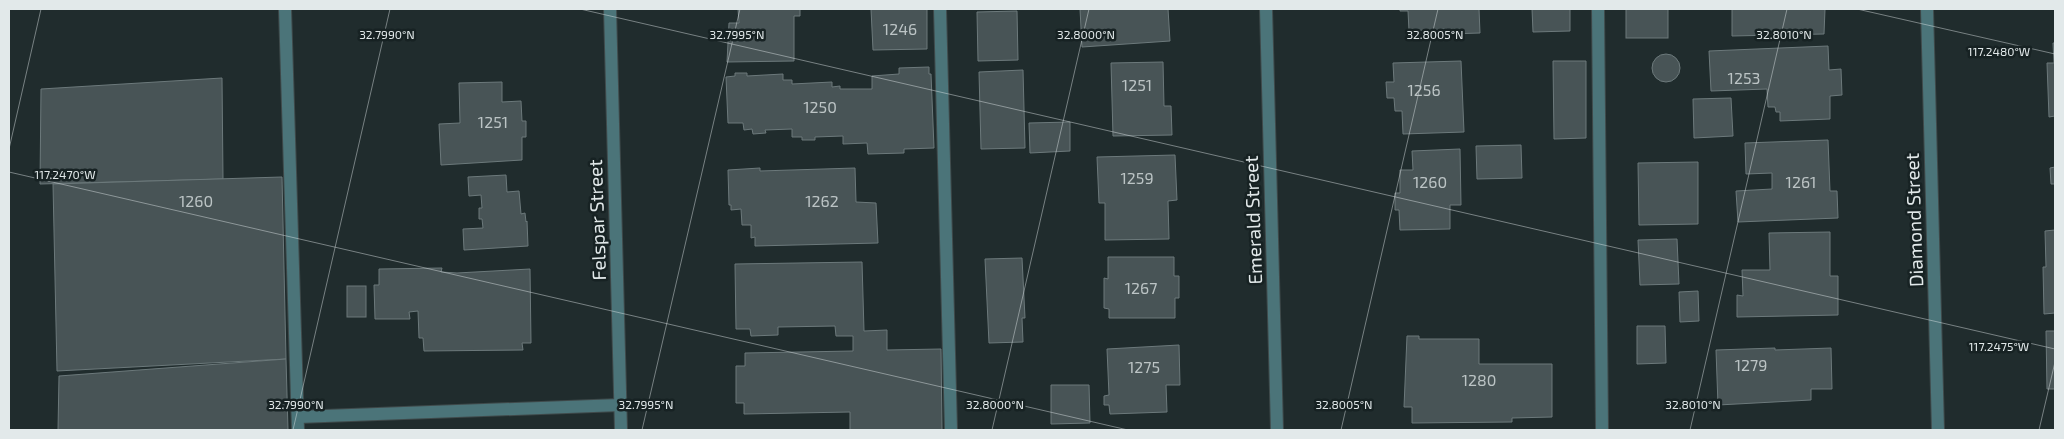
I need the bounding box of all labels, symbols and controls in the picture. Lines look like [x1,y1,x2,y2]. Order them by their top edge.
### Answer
house number: 1246 [883,19,917,38]
text: 32.7990°N [359,27,415,41]
text: 32.7995°N [710,27,764,41]
text: 32.8000°N [1057,27,1115,41]
text: 32.8005°N [1406,27,1464,41]
text: 32.8010°N [1756,27,1812,41]
text: 117.2480°W [1968,44,2030,58]
house number: 1253 [1728,68,1760,87]
house number: 1251 [1122,75,1152,94]
house number: 1256 [1407,80,1441,99]
house number: 1250 [803,97,837,116]
house number: 1251 [478,112,508,131]
street label: Diamond Street [1900,153,1927,287]
street label: Emerald Street [1239,155,1266,285]
street label: Felspar Street [583,159,610,281]
text: 117.2470°W [34,167,96,181]
house number: 1259 [1120,168,1154,187]
house number: 1260 [1413,172,1447,191]
house number: 1261 [1786,172,1816,191]
house number: 1260 [179,191,213,210]
house number: 1262 [805,191,839,210]
house number: 1267 [1125,278,1157,297]
text: 117.2475°W [1969,339,2029,353]
house number: 1279 [1735,355,1767,374]
house number: 1275 [1128,357,1160,376]
house number: 1280 [1462,370,1496,389]
text: 32.7990°N [268,397,324,411]
text: 32.7995°N [619,397,673,411]
text: 32.8000°N [966,397,1024,411]
text: 32.8005°N [1315,397,1373,411]
text: 32.8010°N [1665,397,1721,411]

